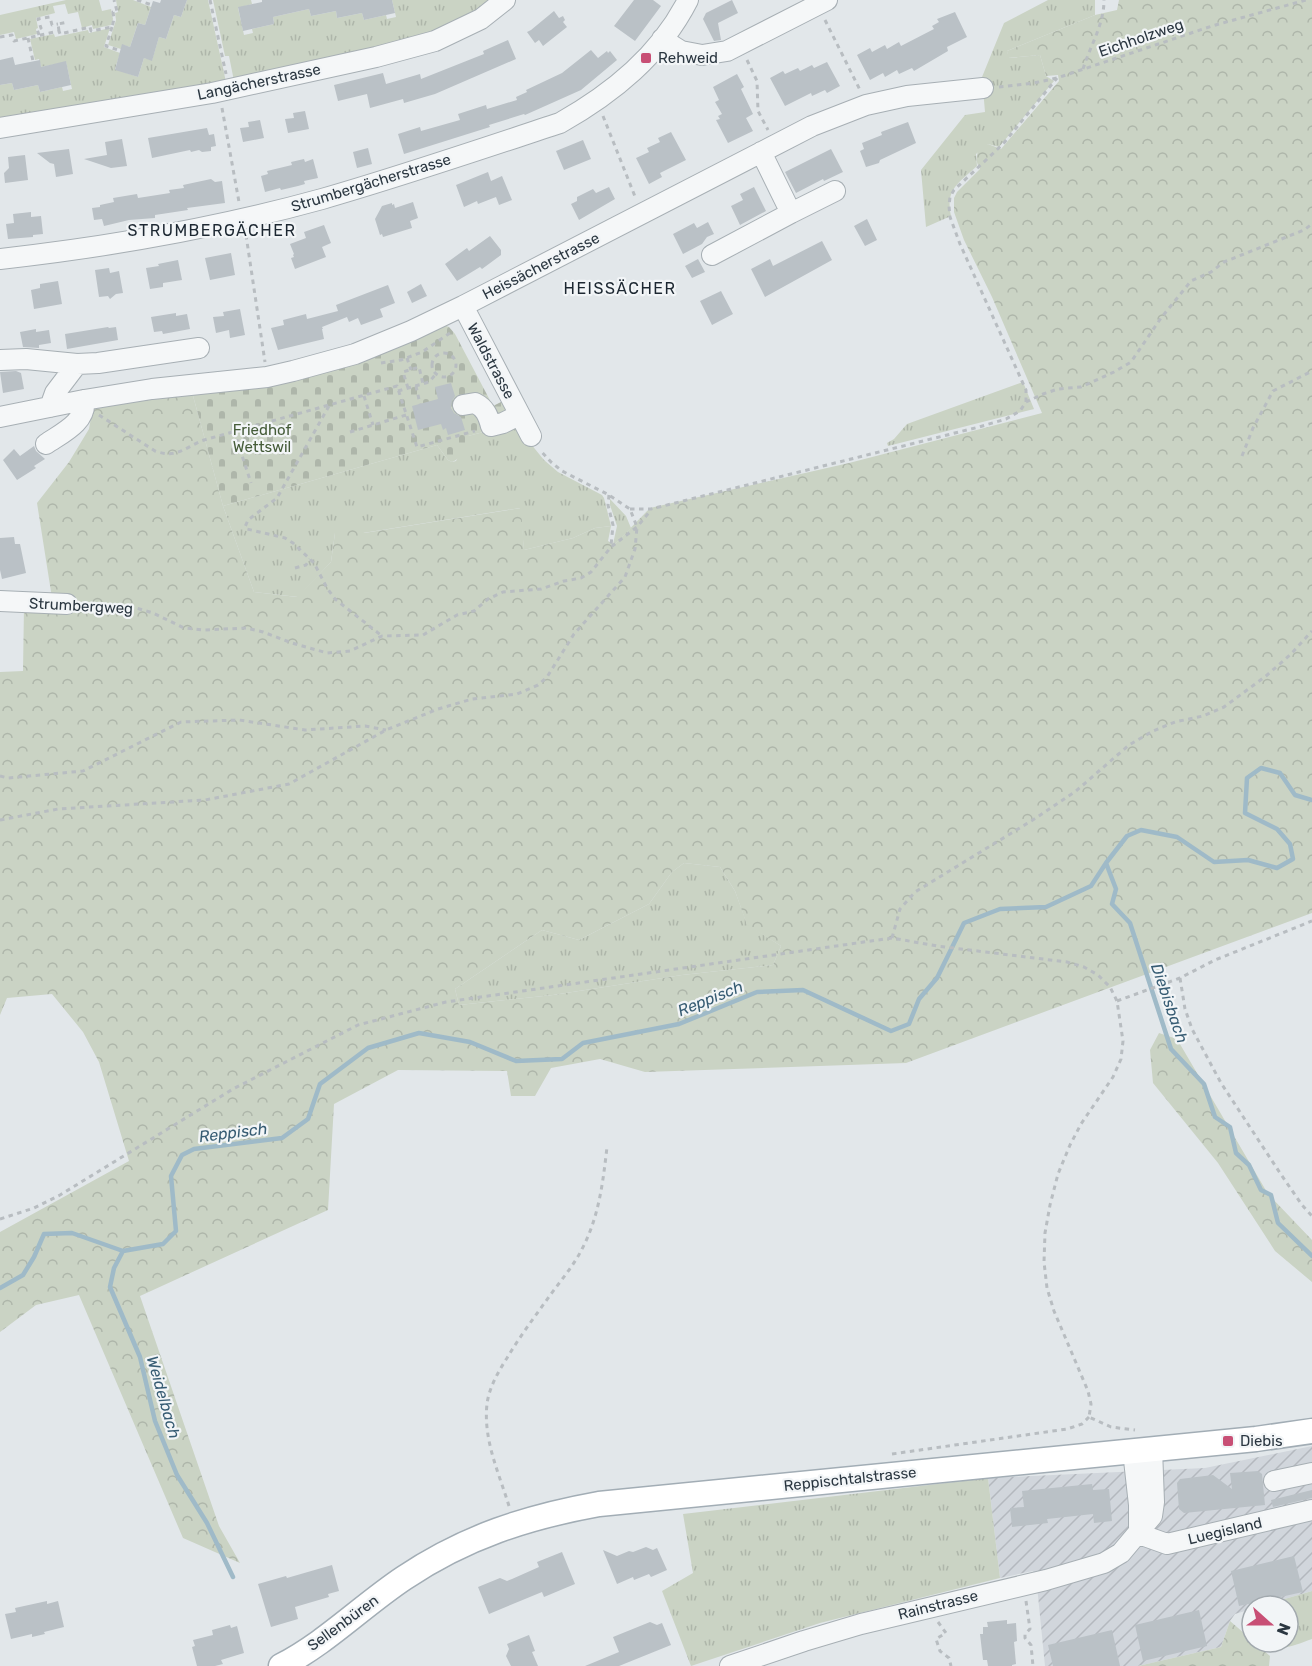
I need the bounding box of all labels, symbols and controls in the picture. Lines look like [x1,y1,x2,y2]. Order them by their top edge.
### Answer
street label: Eichholzweg [1096,15,1186,61]
place label: Rehweid [658,49,718,67]
marker: Rehweid [639,51,653,65]
street label: Langächerstrasse [196,60,322,104]
street label: Strumbergächerstrasse [289,150,453,216]
district label: STRUMBERGÄCHER [128,221,296,240]
street label: Heissächerstrasse [479,229,603,303]
district label: HEISSÄCHER [564,279,677,298]
street label: Waldstrasse [463,320,519,402]
park label: Friedhof Wettswil [233,421,292,456]
street label: Strumbergweg [28,594,134,618]
water label: Diebisbach [1147,961,1192,1045]
water label: Reppisch [675,977,746,1020]
water label: Reppisch [198,1119,268,1146]
water label: Weidelbach [143,1354,184,1441]
place label: Diebis [1240,1432,1283,1450]
marker: Diebis [1221,1434,1235,1448]
street label: Reppischtalstrasse [783,1463,917,1495]
street label: Luegisland [1186,1514,1264,1548]
street label: Rainstrasse [896,1586,980,1624]
street label: Sellenbüren [304,1591,382,1655]
north arrow [1240,1594,1300,1654]
text: N [1273,1620,1294,1638]

